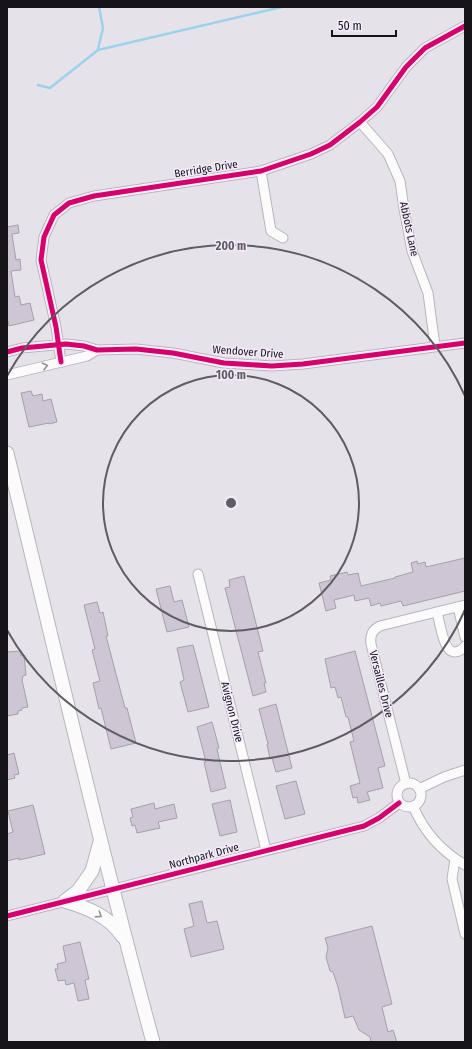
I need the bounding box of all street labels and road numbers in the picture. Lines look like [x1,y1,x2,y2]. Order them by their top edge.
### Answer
street label: Berridge Drive [173,158,239,180]
street label: Abbots Lane [397,200,421,258]
street label: Wendover Drive [212,343,284,361]
street label: Versailles Drive [366,649,396,719]
street label: Avignon Drive [218,680,246,744]
street label: Northpark Drive [168,840,240,872]

